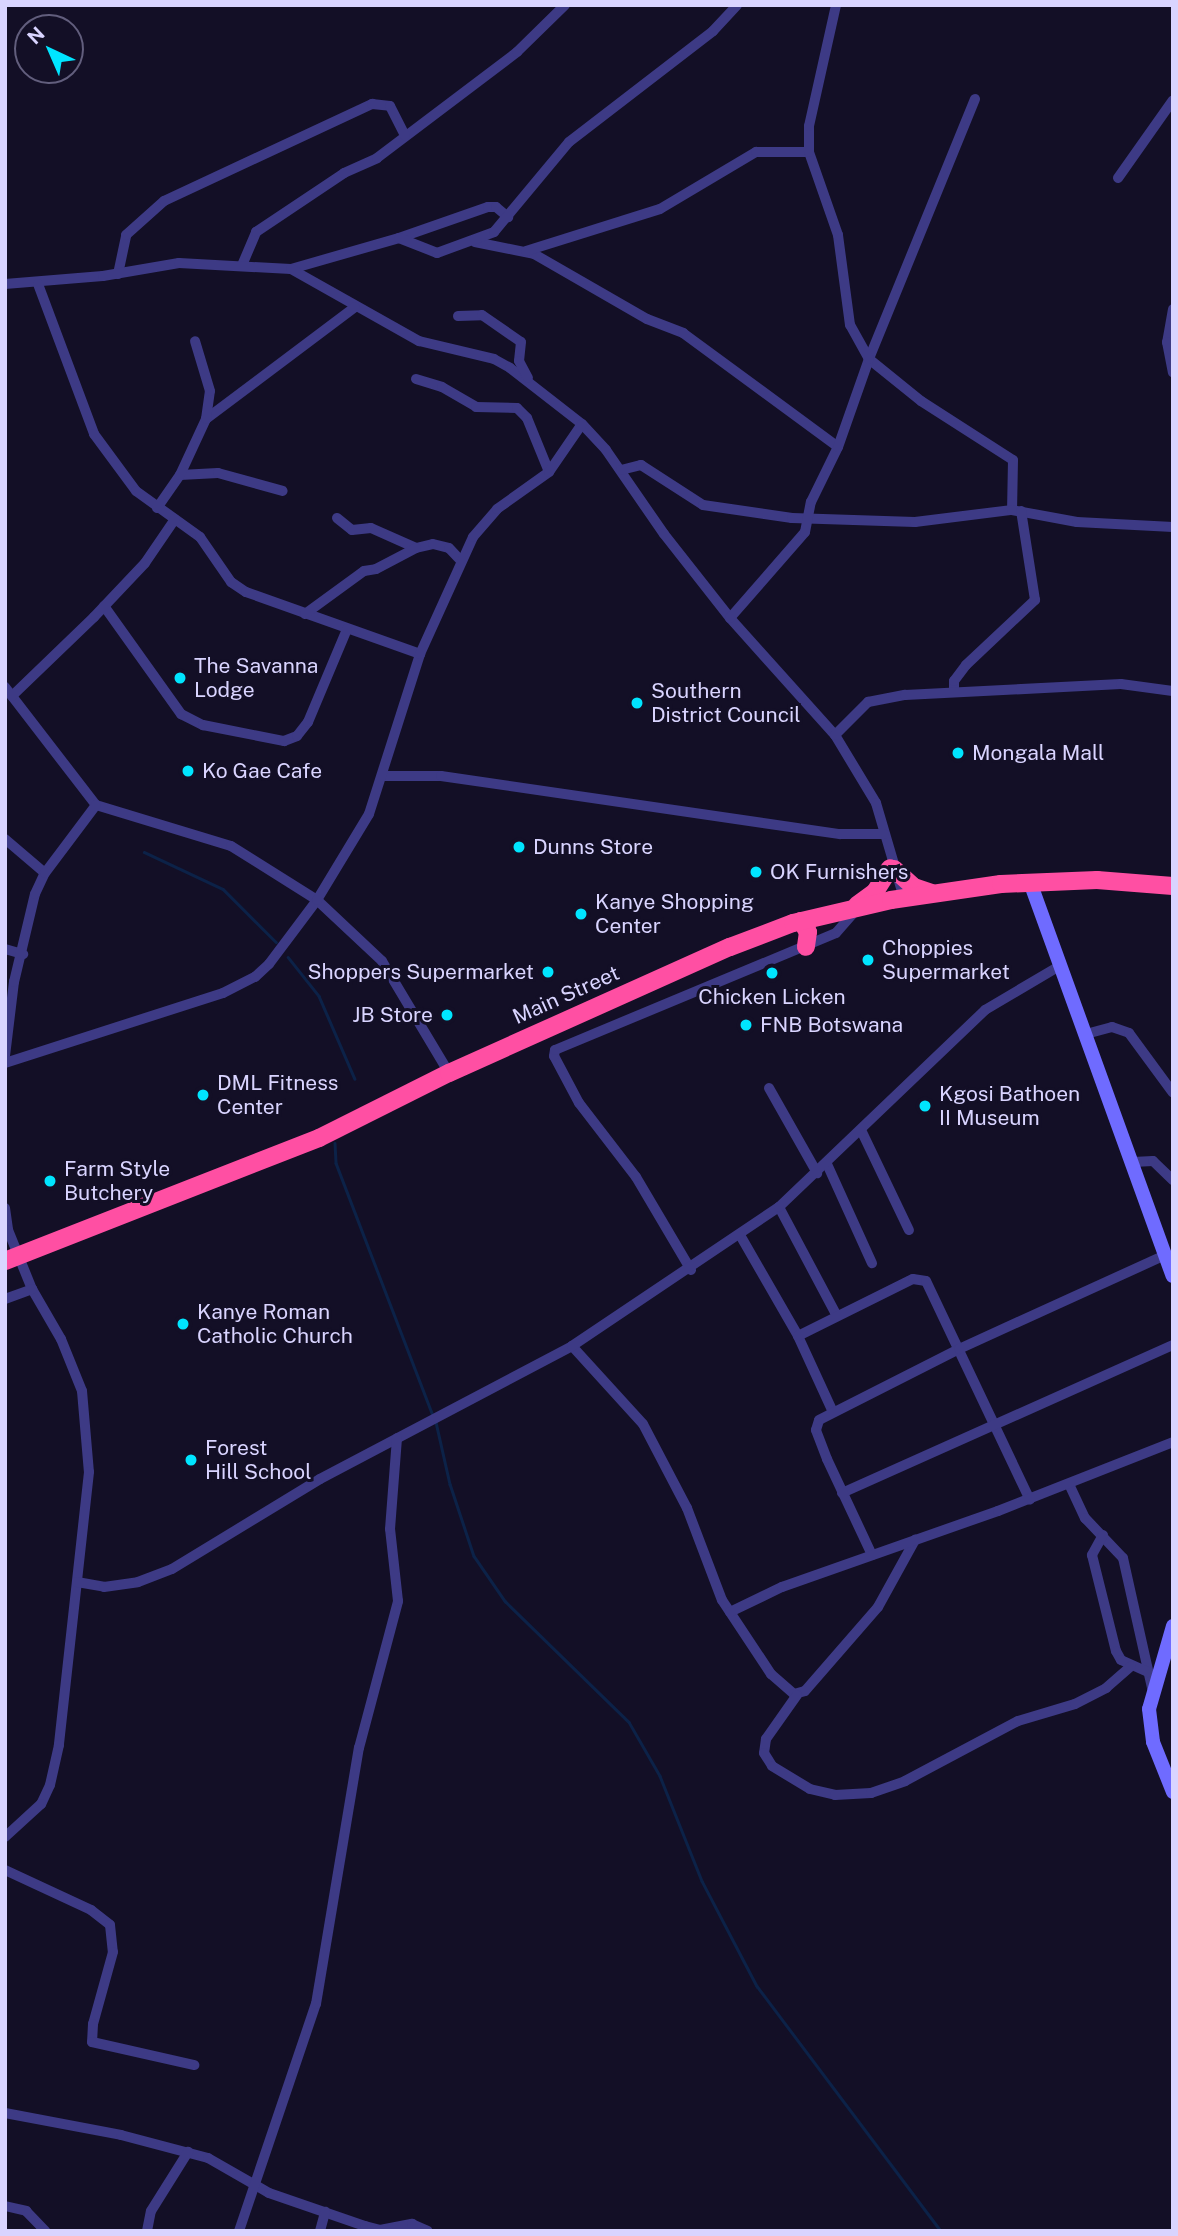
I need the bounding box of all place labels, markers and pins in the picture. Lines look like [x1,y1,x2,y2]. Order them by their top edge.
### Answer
place label: The Savanna Lodge [194,653,319,703]
marker: The Savanna Lodge [172,670,188,686]
place label: Southern District Council [651,678,801,728]
marker: Southern District Council [629,695,645,711]
place label: Mongala Mall [972,740,1104,766]
marker: Mongala Mall [950,745,966,761]
place label: Ko Gae Cafe [202,758,322,784]
marker: Ko Gae Cafe [180,763,196,779]
place label: Dunns Store [533,834,653,860]
marker: Dunns Store [511,839,527,855]
place label: OK Furnishers [770,859,908,885]
marker: OK Furnishers [748,864,764,880]
place label: Kanye Shopping Center [595,889,754,939]
marker: Kanye Shopping Center [573,906,589,922]
place label: Choppies Supermarket [882,935,1010,985]
marker: Choppies Supermarket [860,952,876,968]
place label: Shoppers Supermarket [307,959,534,985]
marker: Shoppers Supermarket [540,964,556,980]
marker: Chicken Licken [764,965,780,981]
place label: Chicken Licken [698,984,846,1010]
place label: JB Store [352,1002,433,1028]
marker: JB Store [439,1007,455,1023]
place label: FNB Botswana [760,1012,903,1038]
marker: FNB Botswana [738,1017,754,1033]
place label: DML Fitness Center [217,1070,338,1120]
place label: Kgosi Bathoen II Museum [939,1081,1080,1131]
marker: DML Fitness Center [195,1087,211,1103]
marker: Kgosi Bathoen II Museum [917,1098,933,1114]
place label: Farm Style Butchery [64,1156,170,1206]
marker: Farm Style Butchery [42,1173,58,1189]
place label: Kanye Roman Catholic Church [197,1299,353,1349]
marker: Kanye Roman Catholic Church [175,1316,191,1332]
place label: Forest Hill School [205,1435,311,1485]
marker: Forest Hill School [183,1452,199,1468]

